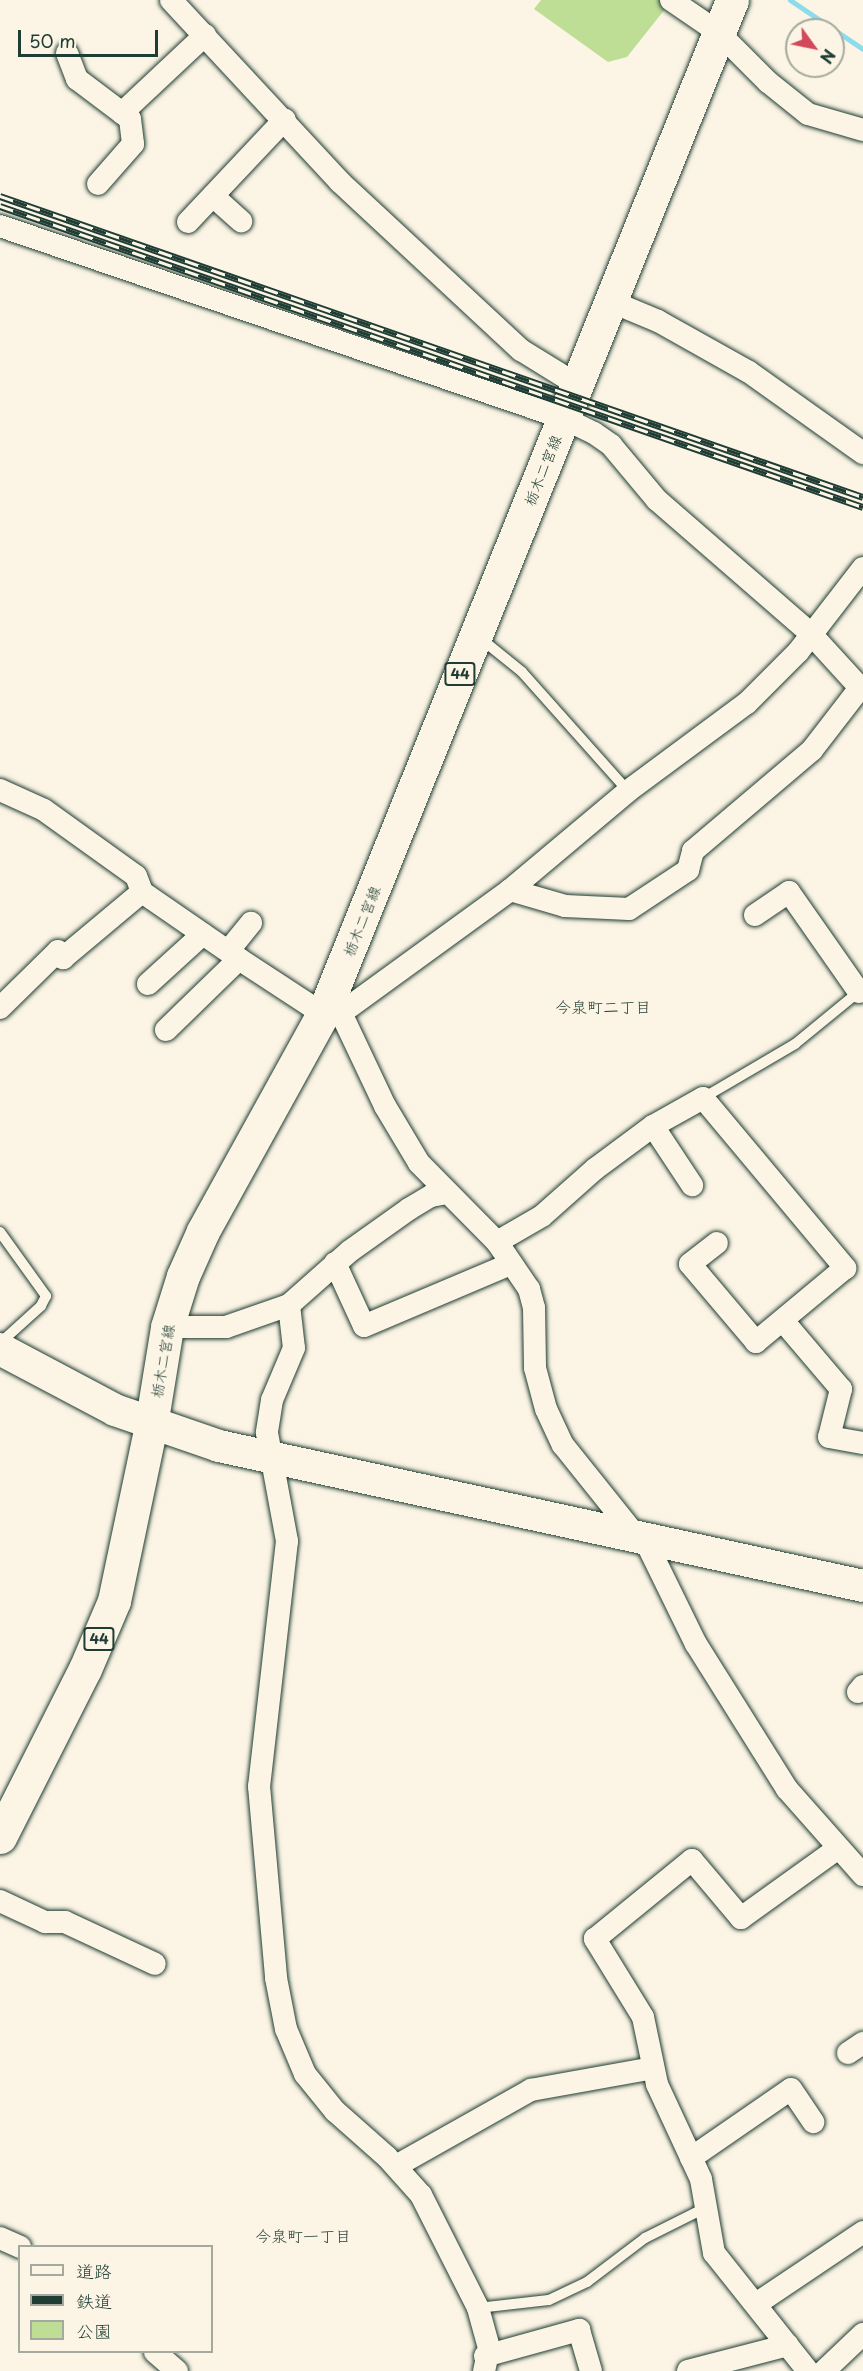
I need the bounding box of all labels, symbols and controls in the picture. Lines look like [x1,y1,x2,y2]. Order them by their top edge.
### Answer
scale bar [21,18,160,56]
north arrow [785,18,845,78]
text: 50 m [29,27,76,54]
text: N [815,45,842,69]
street label: 栃木二宮線 [520,432,564,508]
road number: 44 [444,663,476,685]
street label: 栃木二宮線 [339,883,383,959]
district label: 今泉町二丁目 [555,996,651,1016]
street label: 栃木二宮線 [147,1323,177,1399]
road number: 44 [82,1628,116,1650]
district label: 今泉町一丁目 [255,2225,351,2245]
legend [18,2245,213,2353]
text: 道路 [76,2257,112,2284]
text: 鉄道 [76,2287,112,2314]
text: 公園 [76,2317,112,2344]

